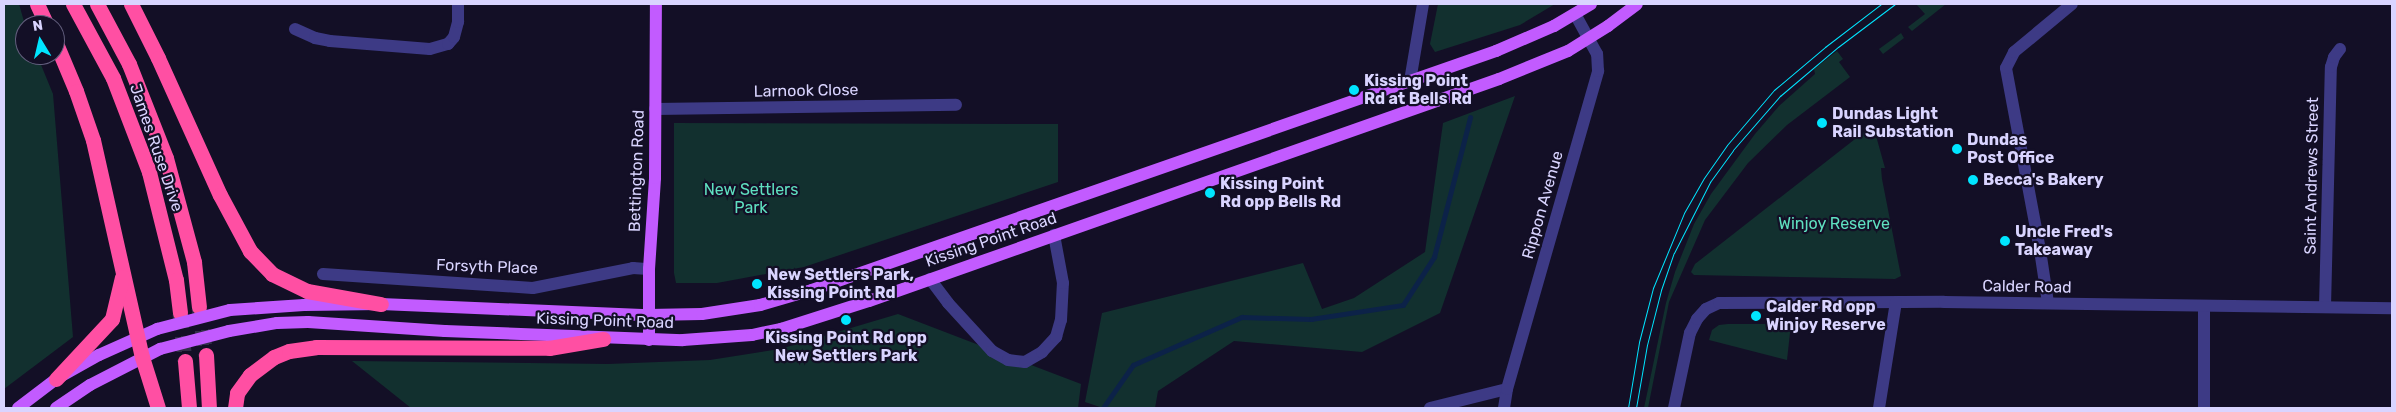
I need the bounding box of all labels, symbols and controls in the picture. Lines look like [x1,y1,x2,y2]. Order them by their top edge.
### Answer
north arrow [15,15,65,65]
text: N [31,16,44,35]
place label: Kissing Point Rd at Bells Rd [1364,71,1472,109]
street label: Larnook Close [753,80,859,102]
street label: James Ruse Drive [125,82,187,214]
marker: Kissing Point Rd at Bells Rd [1348,84,1360,96]
street label: Saint Andrews Street [2301,97,2323,255]
place label: Dundas Light Rail Substation [1832,104,1954,142]
street label: Bettington Road [625,110,649,232]
marker: Dundas Light Rail Substation [1816,117,1828,129]
place label: Dundas Post Office [1967,130,2054,168]
marker: Dundas Post Office [1951,143,1963,155]
street label: Rippon Avenue [1518,148,1568,262]
place label: Becca's Bakery [1983,170,2104,190]
place label: Kissing Point Rd opp Bells Rd [1220,174,1341,212]
marker: Becca's Bakery [1967,174,1979,186]
park label: New Settlers Park [703,180,799,218]
marker: Kissing Point Rd opp Bells Rd [1204,187,1216,199]
street label: Kissing Point Road [923,209,1059,271]
park label: Winjoy Reserve [1778,214,1890,234]
place label: Uncle Fred's Takeaway [2015,222,2113,260]
marker: Uncle Fred's Takeaway [1999,235,2011,247]
street label: Forsyth Place [436,256,538,278]
place label: New Settlers Park, Kissing Point Rd [767,265,914,303]
street label: Calder Road [1982,277,2072,297]
marker: New Settlers Park, Kissing Point Rd [751,278,763,290]
place label: Calder Rd opp Winjoy Reserve [1766,297,1886,335]
street label: Kissing Point Road [536,309,674,333]
marker: Calder Rd opp Winjoy Reserve [1750,310,1762,322]
marker: Kissing Point Rd opp New Settlers Park [840,314,852,326]
place label: Kissing Point Rd opp New Settlers Park [765,328,927,366]

